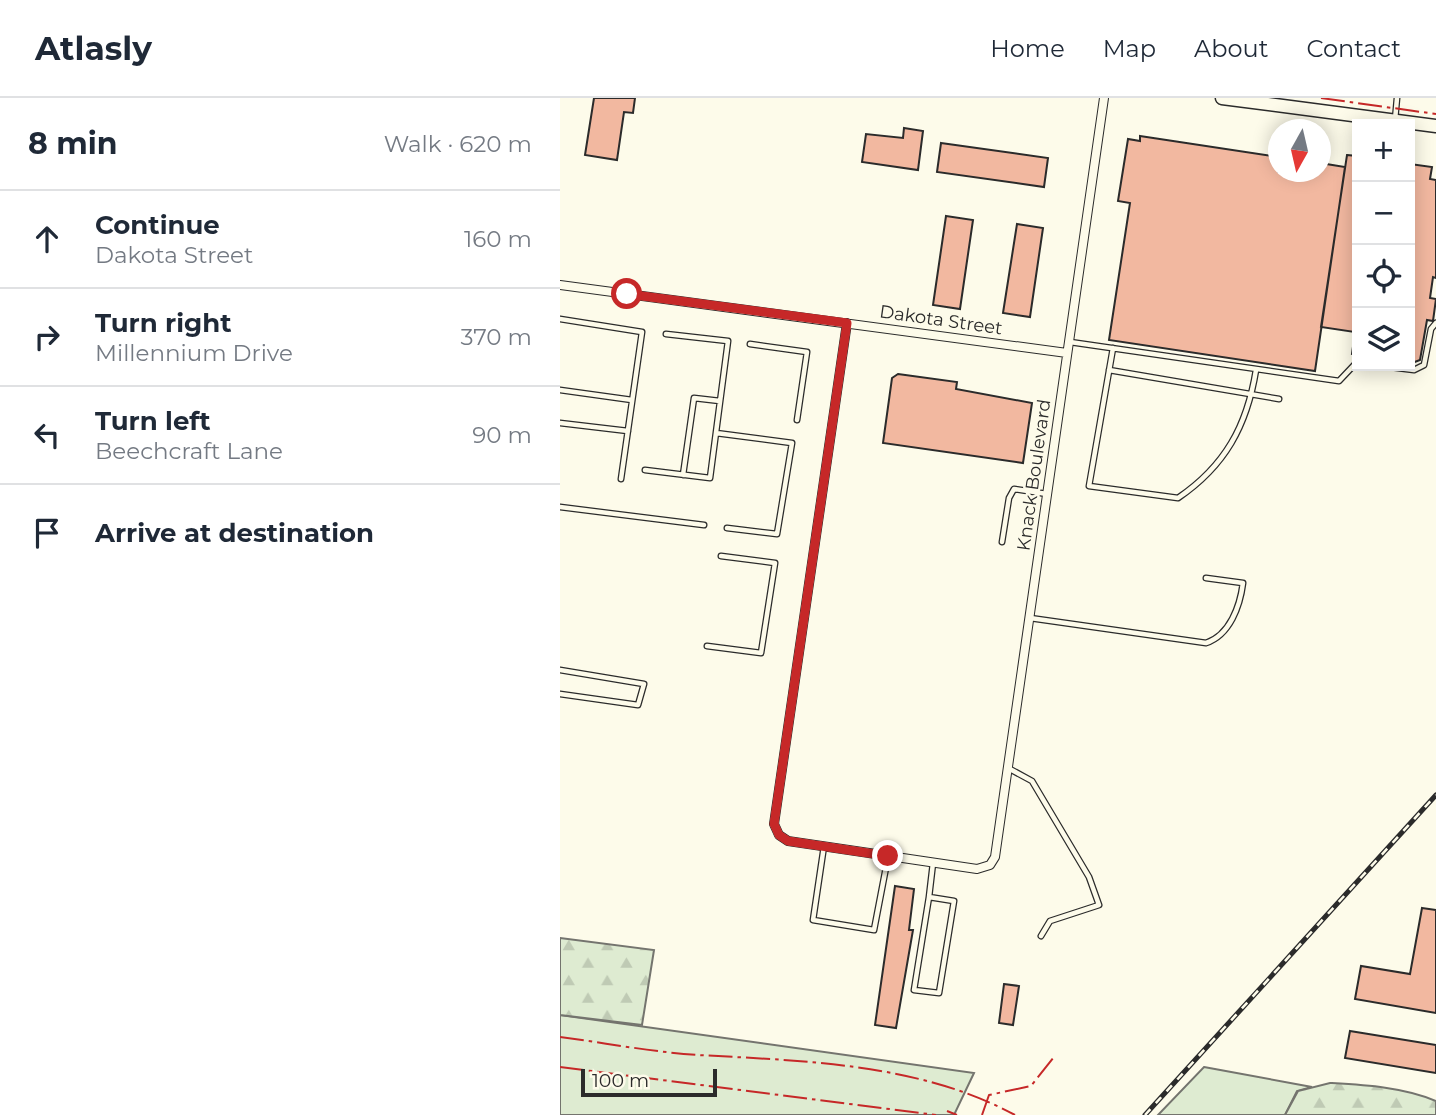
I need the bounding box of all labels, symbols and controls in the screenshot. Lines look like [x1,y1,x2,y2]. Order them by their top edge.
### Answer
text: Atlasly [35,28,152,68]
text: Home [990,34,1065,63]
text: Map [1103,34,1156,63]
text: About [1194,34,1268,63]
text: Contact [1306,34,1401,63]
north arrow [1268,119,1331,182]
map controls [1352,119,1415,371]
button: + [1352,119,1415,182]
text: 8 min [28,125,118,162]
text: Walk · 620 m [384,130,532,158]
button: − [1352,182,1415,245]
text: Continue [95,209,220,241]
icon: ahead [28,220,66,258]
text: 160 m [464,225,532,253]
text: Dakota Street [95,241,253,269]
button: locate [1352,245,1415,308]
route start [611,278,642,309]
street label: Dakota Street [878,300,1004,340]
text: Turn right [95,307,231,339]
button: layers [1352,308,1415,371]
icon: right [28,318,66,356]
text: 370 m [461,323,532,351]
text: Millennium Drive [95,339,293,367]
street label: Knack Boulevard [1012,398,1056,552]
text: Turn left [95,405,211,437]
icon: left [28,416,66,454]
text: 90 m [472,421,532,449]
text: Beechcraft Lane [95,437,283,465]
icon: arrive [28,514,66,552]
text: Arrive at destination [95,517,374,549]
route end [872,840,903,871]
scale bar [581,1066,718,1098]
text: 100 m [592,1069,649,1092]

